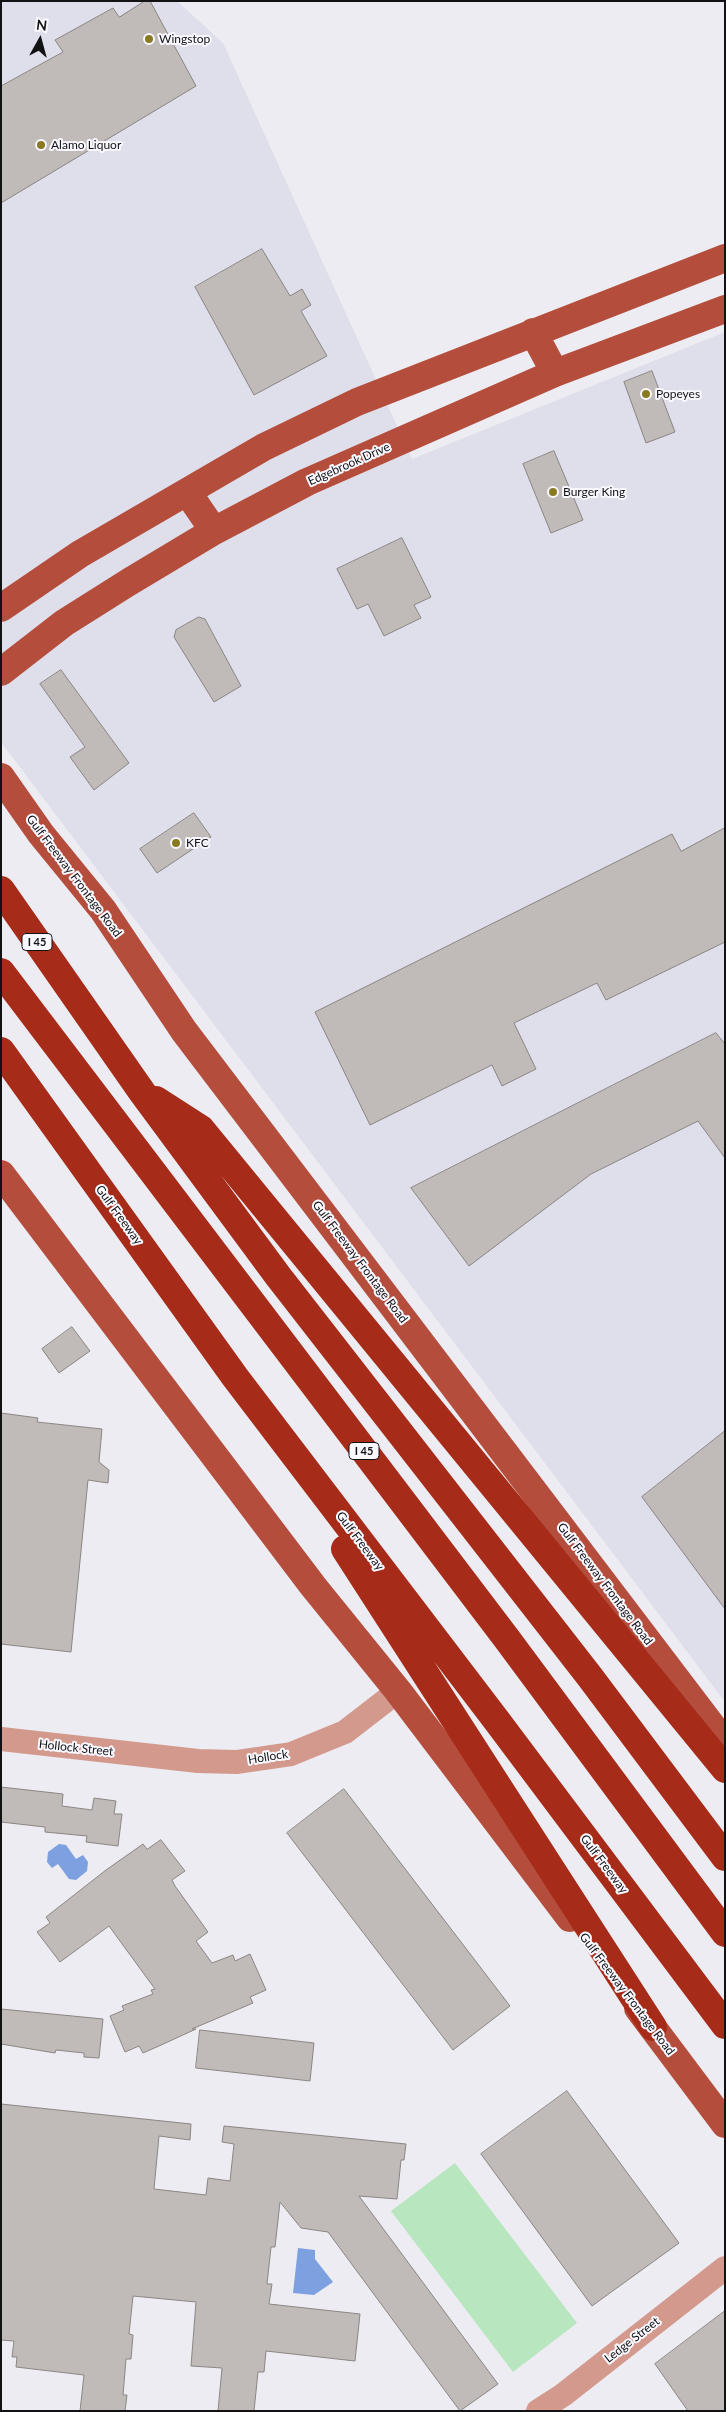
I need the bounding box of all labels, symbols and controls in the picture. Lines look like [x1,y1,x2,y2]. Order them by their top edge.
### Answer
north arrow [15,15,65,65]
text: N [35,16,48,34]
place label: Wingstop [159,32,210,46]
marker: Wingstop [143,33,155,45]
place label: Alamo Liquor [51,138,121,152]
marker: Alamo Liquor [35,139,47,151]
place label: Popeyes [656,387,700,401]
marker: Popeyes [640,388,652,400]
street label: Edgebrook Drive [306,440,392,488]
place label: Burger King [563,485,625,499]
marker: Burger King [547,486,559,498]
street label: Gulf Freeway Frontage Road [23,812,125,940]
place label: KFC [186,836,209,850]
marker: KFC [170,837,182,849]
road number: I 45 [22,934,52,950]
street label: Gulf Freeway [93,1183,145,1247]
street label: Gulf Freeway Frontage Road [309,1198,411,1326]
road number: I 45 [349,1442,379,1460]
street label: Gulf Freeway [333,1509,387,1573]
street label: Gulf Freeway Frontage Road [554,1520,656,1648]
street label: Hollock Street [38,1737,114,1759]
street label: Hollock [247,1747,289,1767]
street label: Gulf Freeway [577,1832,631,1896]
street label: Gulf Freeway Frontage Road [576,1930,678,2058]
street label: Ledge Street [602,2314,662,2366]

